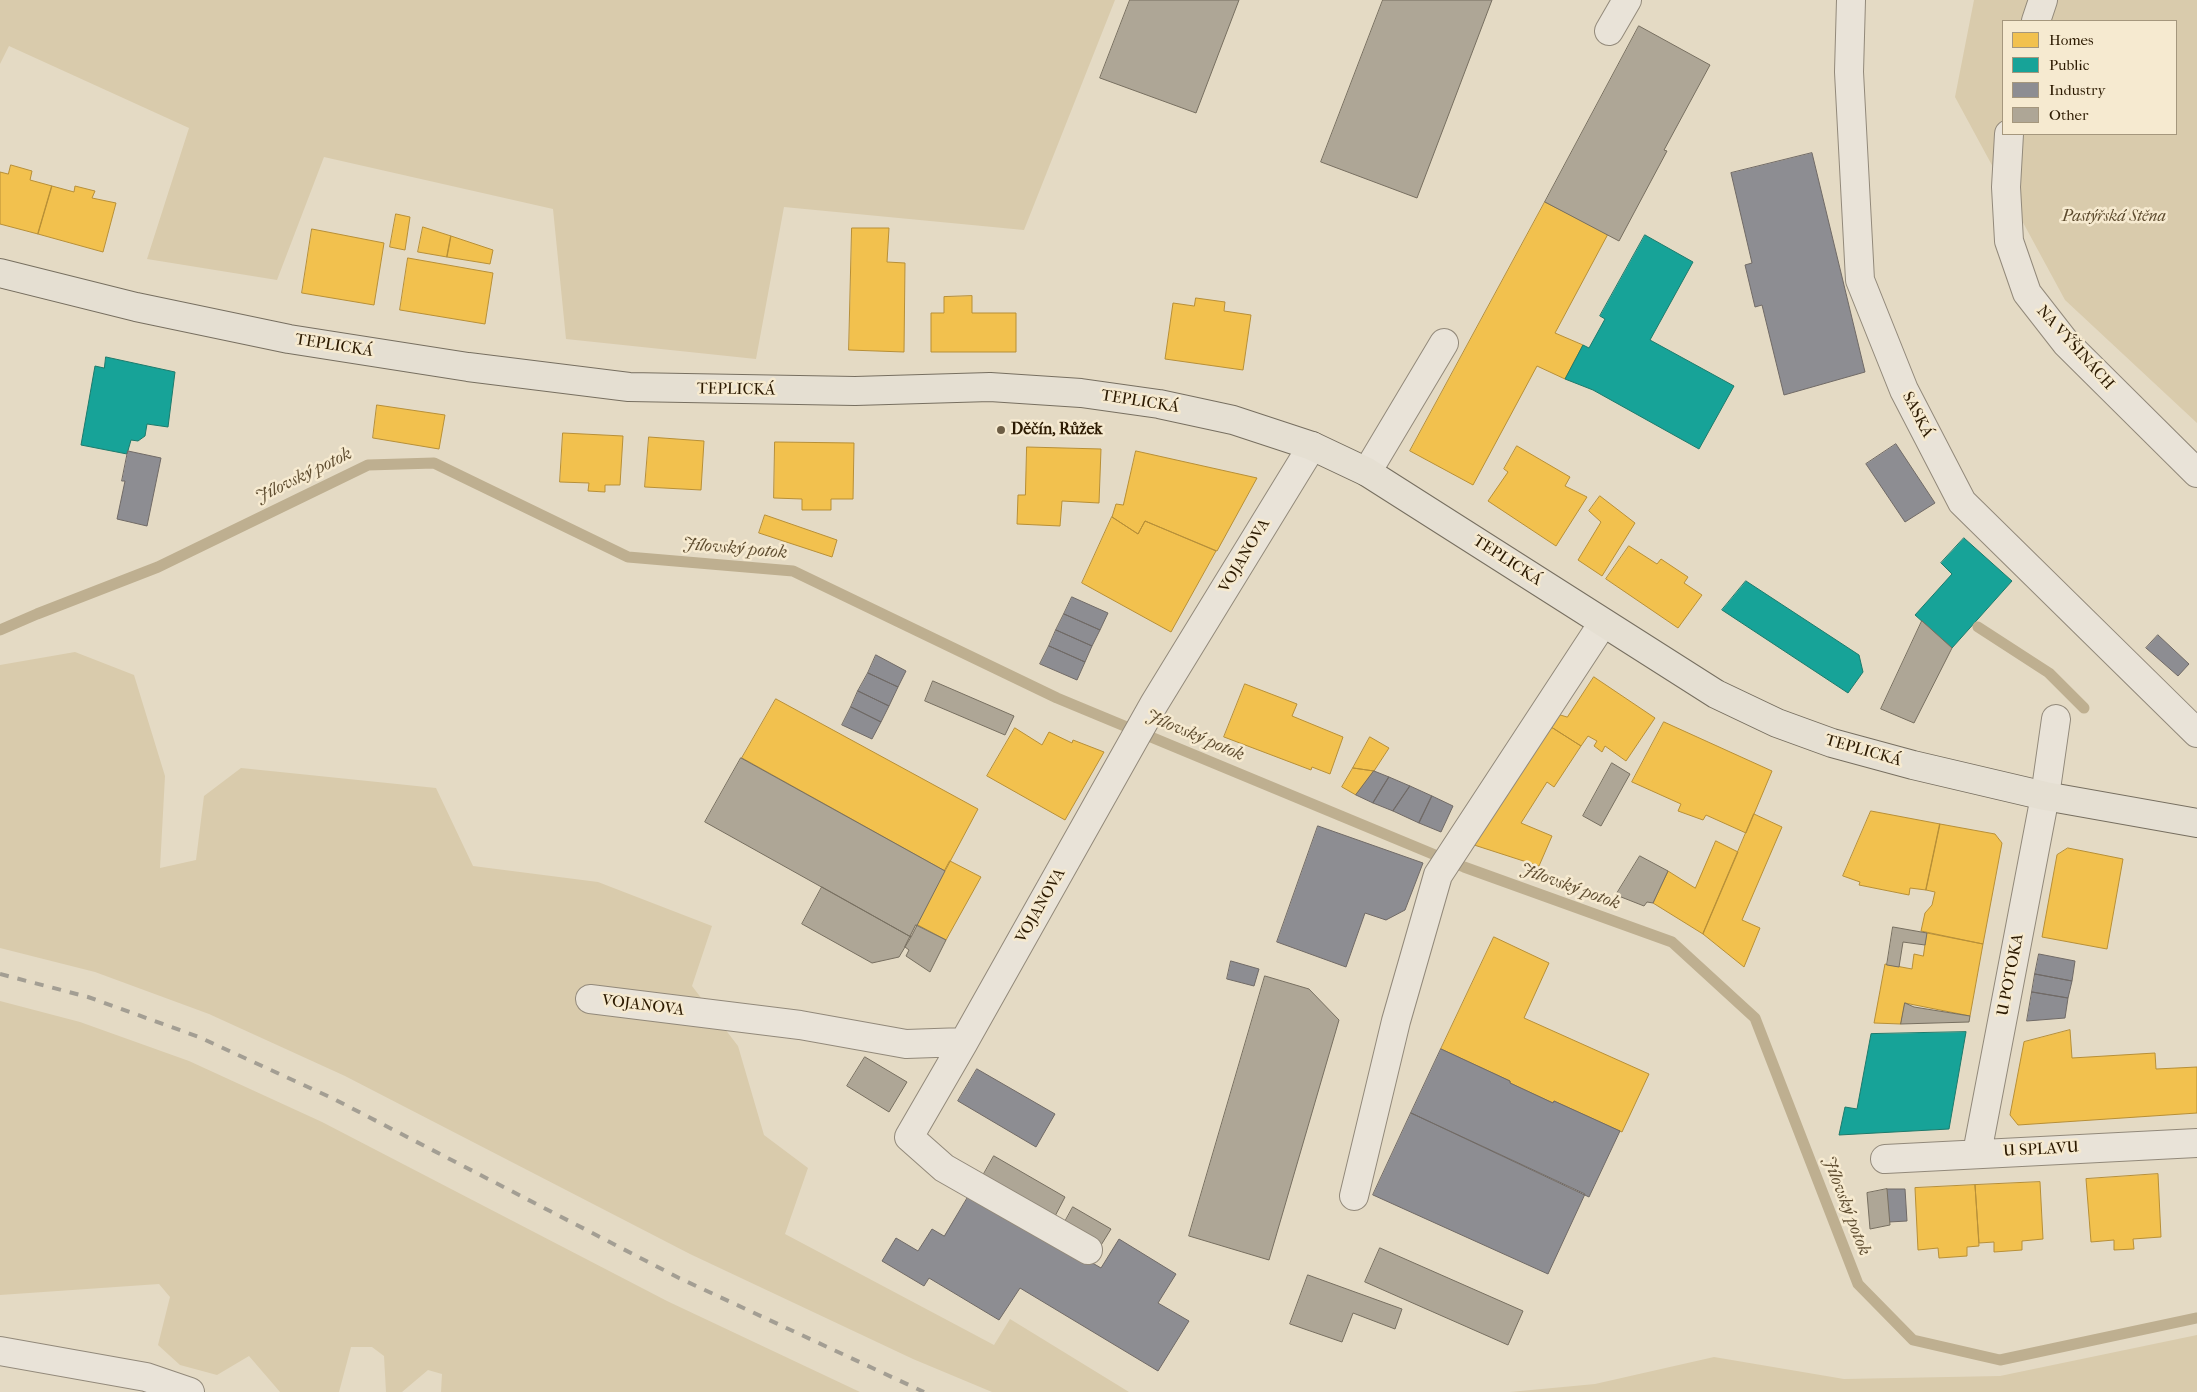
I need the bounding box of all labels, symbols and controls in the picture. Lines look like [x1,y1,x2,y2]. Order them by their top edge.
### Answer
legend [2002,20,2177,135]
text: Homes [2049,31,2094,49]
text: Public [2049,56,2089,74]
text: Industry [2049,81,2105,99]
text: Other [2049,106,2088,124]
park label: Pastýřská Stěna [2062,207,2166,227]
street label: NA VÝŠINÁCH [2032,302,2118,394]
street label: TEPLICKÁ [294,330,374,362]
street label: TEPLICKÁ [697,380,775,400]
street label: TEPLICKÁ [1100,386,1180,418]
street label: SASKÁ [1897,389,1937,441]
place label: Děčín, Růžek [1011,420,1103,440]
marker: Děčín, Růžek [995,424,1007,436]
water label: Jílovský potok [252,443,356,509]
street label: VOJANOVA [1215,516,1275,596]
street label: TEPLICKÁ [1469,532,1545,590]
water label: Jílovský potok [682,534,788,564]
water label: Jílovský potok [1143,706,1247,766]
street label: TEPLICKÁ [1823,731,1903,771]
water label: Jílovský potok [1517,859,1623,915]
street label: VOJANOVA [1012,865,1070,947]
street label: U POTOKA [1994,932,2028,1018]
street label: VOJANOVA [601,991,685,1021]
street label: U SPLAVU [2003,1138,2079,1162]
water label: Jílovský potok [1817,1153,1875,1259]

